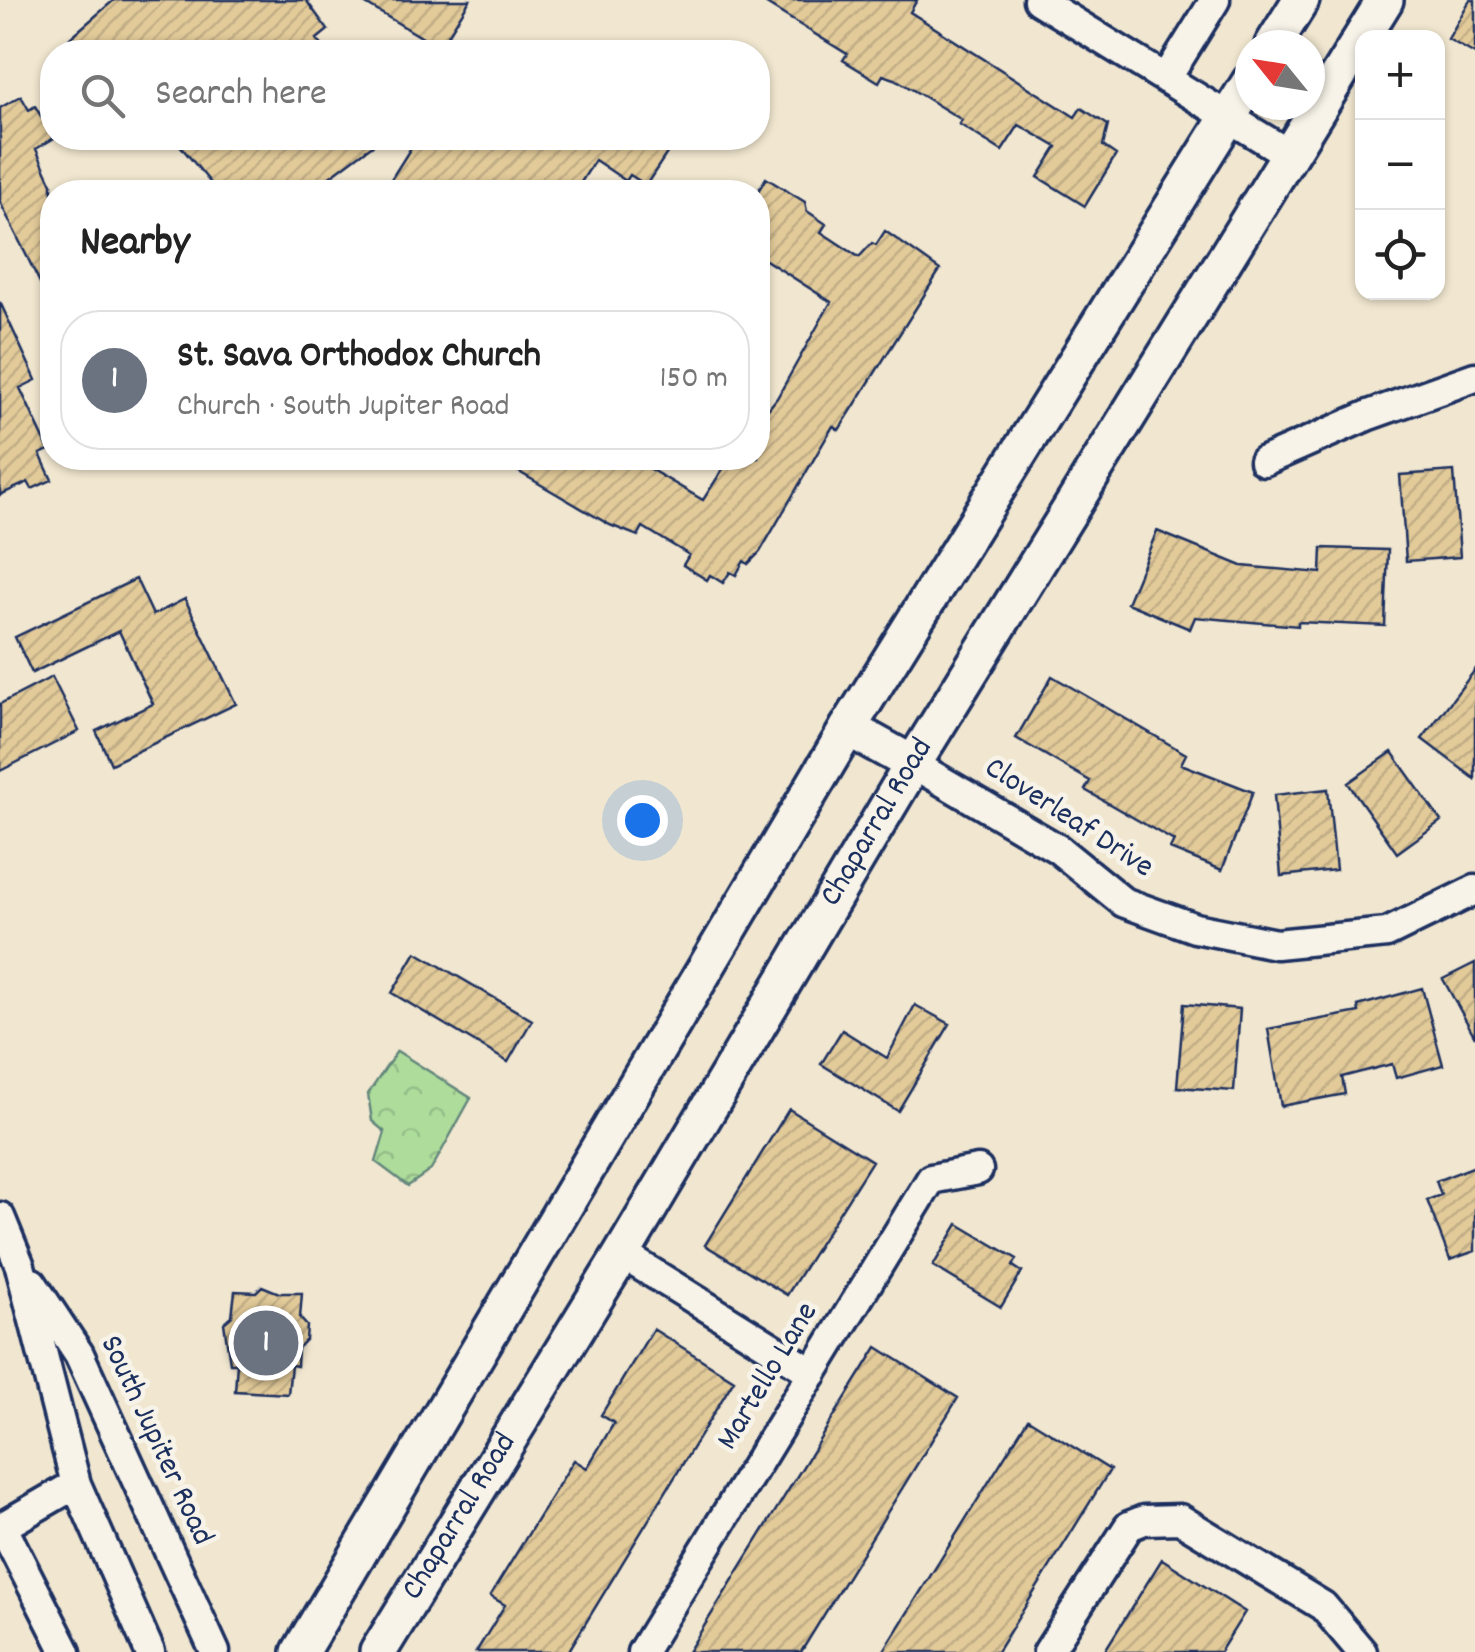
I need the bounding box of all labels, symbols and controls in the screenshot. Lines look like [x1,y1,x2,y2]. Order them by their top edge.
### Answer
north arrow [1235,30,1325,120]
map controls [1355,30,1445,300]
button: + [1355,30,1445,120]
search box [40,40,770,150]
icon: search [75,68,130,123]
text: Search here [155,68,327,123]
button: − [1355,120,1445,210]
button: locate [1355,210,1445,300]
text: Nearby [80,215,190,275]
text: St. Sava Orthodox Church [177,330,541,385]
text: 1 [111,357,118,403]
text: 150 m [659,357,728,403]
text: Church · South Jupiter Road [177,385,510,431]
street label: Chaparral Road [810,730,946,916]
street label: Cloverleaf Drive [974,747,1162,891]
your location [617,795,668,846]
street label: Martello Lane [707,1294,831,1460]
pin: 1 [234,1306,298,1380]
street label: South Jupiter Road [86,1328,224,1554]
street label: Chaparral Road [392,1425,530,1610]

